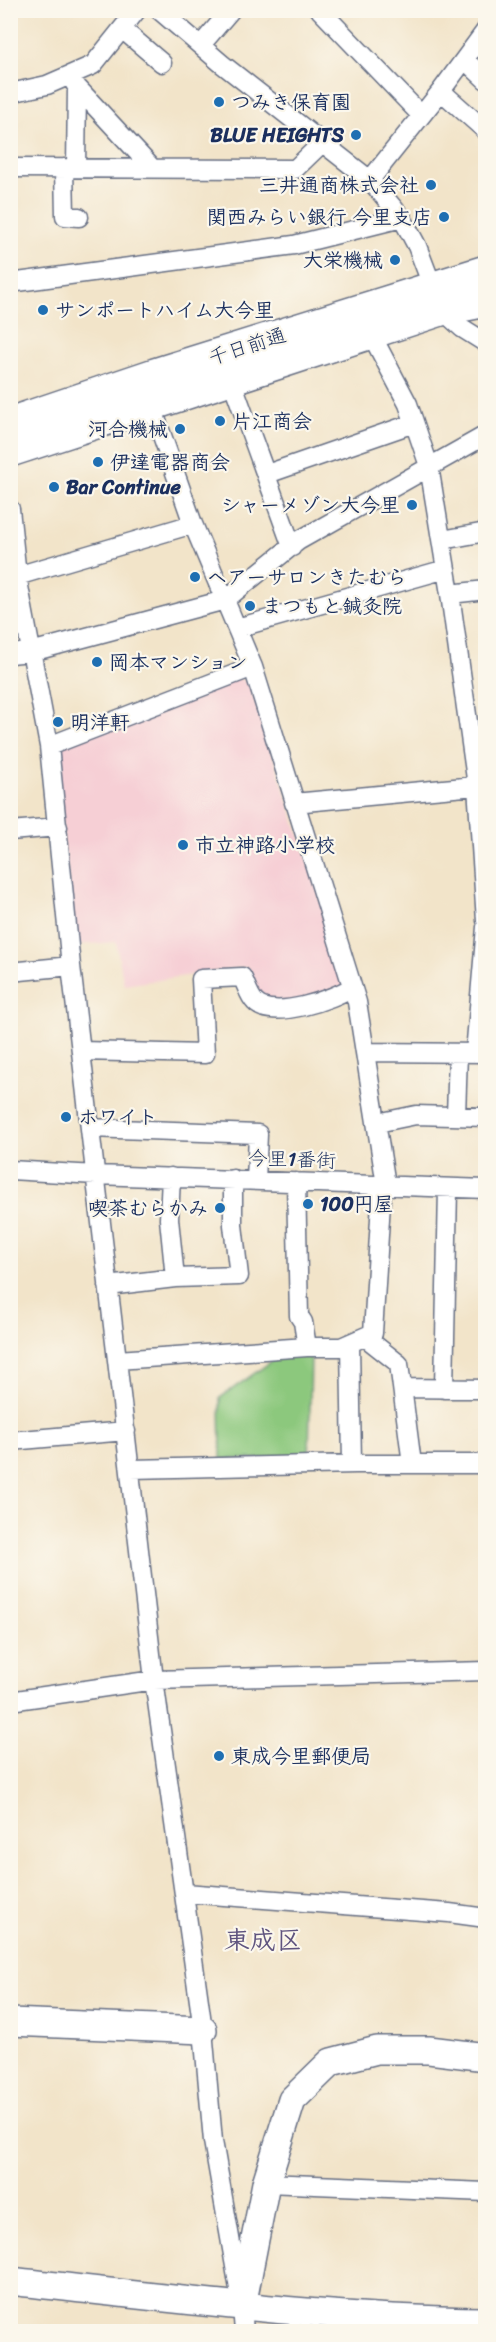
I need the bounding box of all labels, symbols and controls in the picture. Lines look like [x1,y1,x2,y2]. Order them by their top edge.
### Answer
place label: つみき保育園 [231,85,351,120]
marker: つみき保育園 [212,95,226,109]
place label: BLUE HEIGHTS [210,118,344,153]
marker: BLUE HEIGHTS [349,128,363,142]
place label: 三井通商株式会社 [259,168,419,203]
marker: 三井通商株式会社 [424,178,438,192]
place label: 関西みらい銀行 今里支店 [207,200,432,235]
marker: 関西みらい銀行 今里支店 [437,210,451,224]
place label: 大栄機械 [303,243,383,278]
marker: 大栄機械 [388,253,402,267]
place label: サンポートハイム大今里 [55,293,274,328]
marker: サンポートハイム大今里 [36,303,50,317]
street label: 千日前通 [204,317,291,375]
place label: 片江商会 [232,404,312,439]
place label: 河合機械 [88,412,168,447]
marker: 片江商会 [213,414,227,428]
marker: 河合機械 [173,422,187,436]
place label: 伊達電器商会 [110,445,230,480]
marker: 伊達電器商会 [91,455,105,469]
place label: Bar Continue [66,470,182,505]
marker: Bar Continue [47,480,61,494]
place label: シャーメゾン大今里 [221,488,400,523]
marker: シャーメゾン大今里 [405,498,419,512]
place label: ヘアーサロンきたむら [207,560,407,595]
marker: ヘアーサロンきたむら [188,570,202,584]
place label: まつもと鍼灸院 [262,589,402,624]
marker: まつもと鍼灸院 [243,599,257,613]
place label: 岡本マンション [109,645,247,680]
marker: 岡本マンション [90,655,104,669]
place label: 明洋軒 [70,705,130,740]
marker: 明洋軒 [51,715,65,729]
place label: 市立神路小学校 [195,828,335,863]
marker: 市立神路小学校 [176,838,190,852]
place label: ホワイト [78,1100,158,1135]
marker: ホワイト [59,1110,73,1124]
street label: 今里1番街 [247,1140,337,1179]
place label: 100円屋 [320,1187,394,1222]
place label: 喫茶むらかみ [88,1191,208,1226]
marker: 100円屋 [301,1197,315,1211]
marker: 喫茶むらかみ [213,1201,227,1215]
place label: 東成今里郵便局 [231,1739,371,1774]
marker: 東成今里郵便局 [212,1749,226,1763]
district label: 東成区 [224,1917,302,1963]

